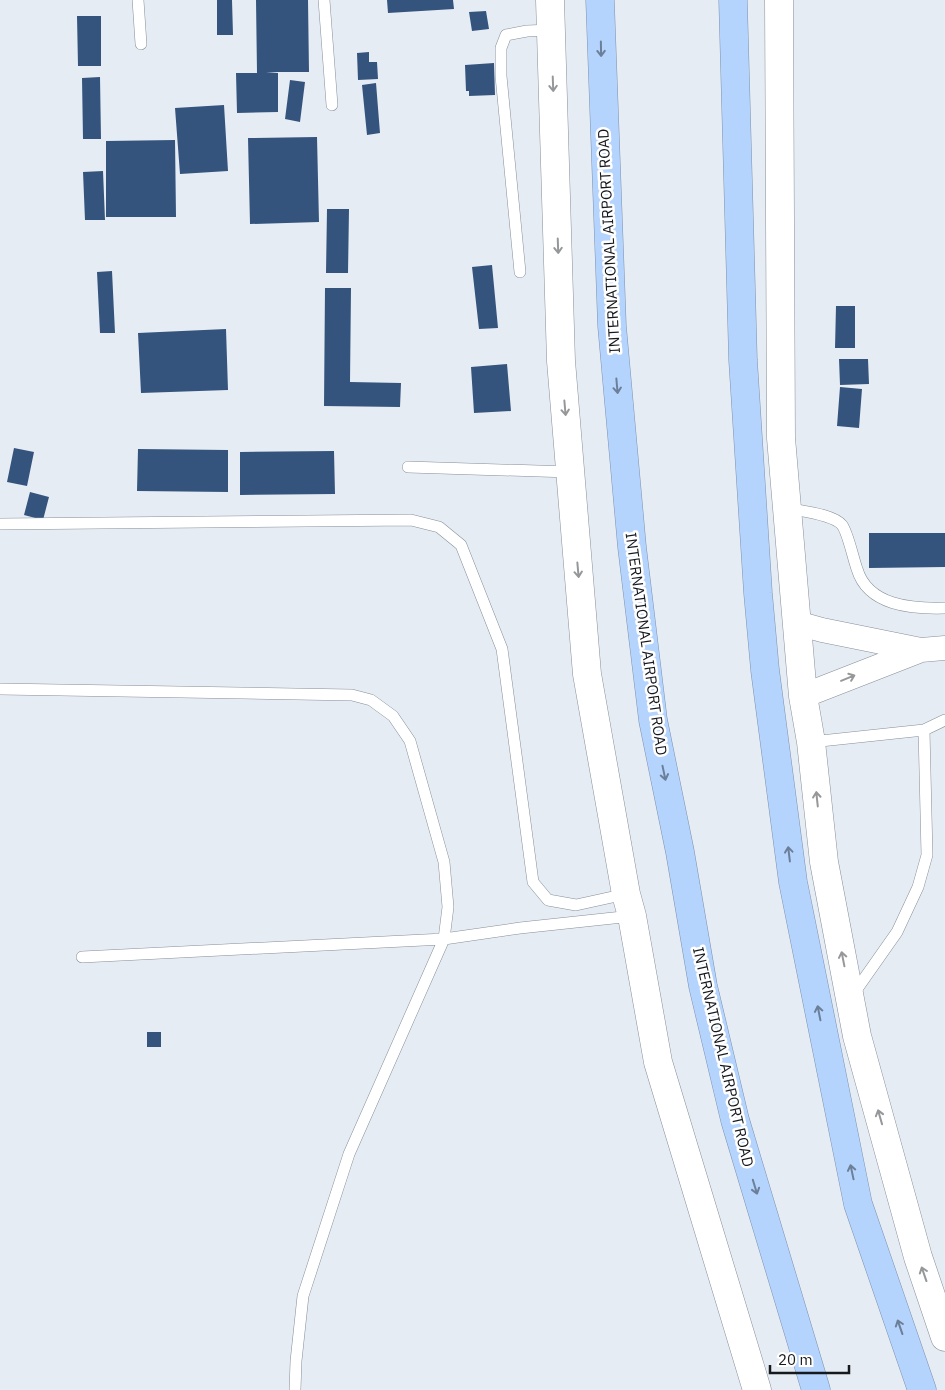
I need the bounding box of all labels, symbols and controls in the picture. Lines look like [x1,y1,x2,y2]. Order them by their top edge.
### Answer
one-way arrow [596,40,606,56]
one-way arrow [548,75,557,91]
street label: INTERNATIONAL AIRPORT ROAD [593,128,624,354]
one-way arrow [553,238,562,254]
one-way arrow [613,377,622,393]
one-way arrow [560,400,570,416]
street label: INTERNATIONAL AIRPORT ROAD [621,531,672,757]
one-way arrow [574,562,583,578]
one-way arrow [841,673,856,682]
one-way arrow [660,764,669,780]
one-way arrow [812,791,822,807]
one-way arrow [784,846,794,862]
street label: INTERNATIONAL AIRPORT ROAD [689,945,758,1169]
one-way arrow [837,952,847,968]
one-way arrow [814,1006,823,1022]
one-way arrow [874,1110,884,1126]
one-way arrow [847,1165,856,1181]
one-way arrow [751,1179,761,1195]
one-way arrow [919,1266,928,1282]
one-way arrow [895,1320,904,1336]
scale bar [770,1342,849,1374]
text: 20 m [778,1350,813,1369]

